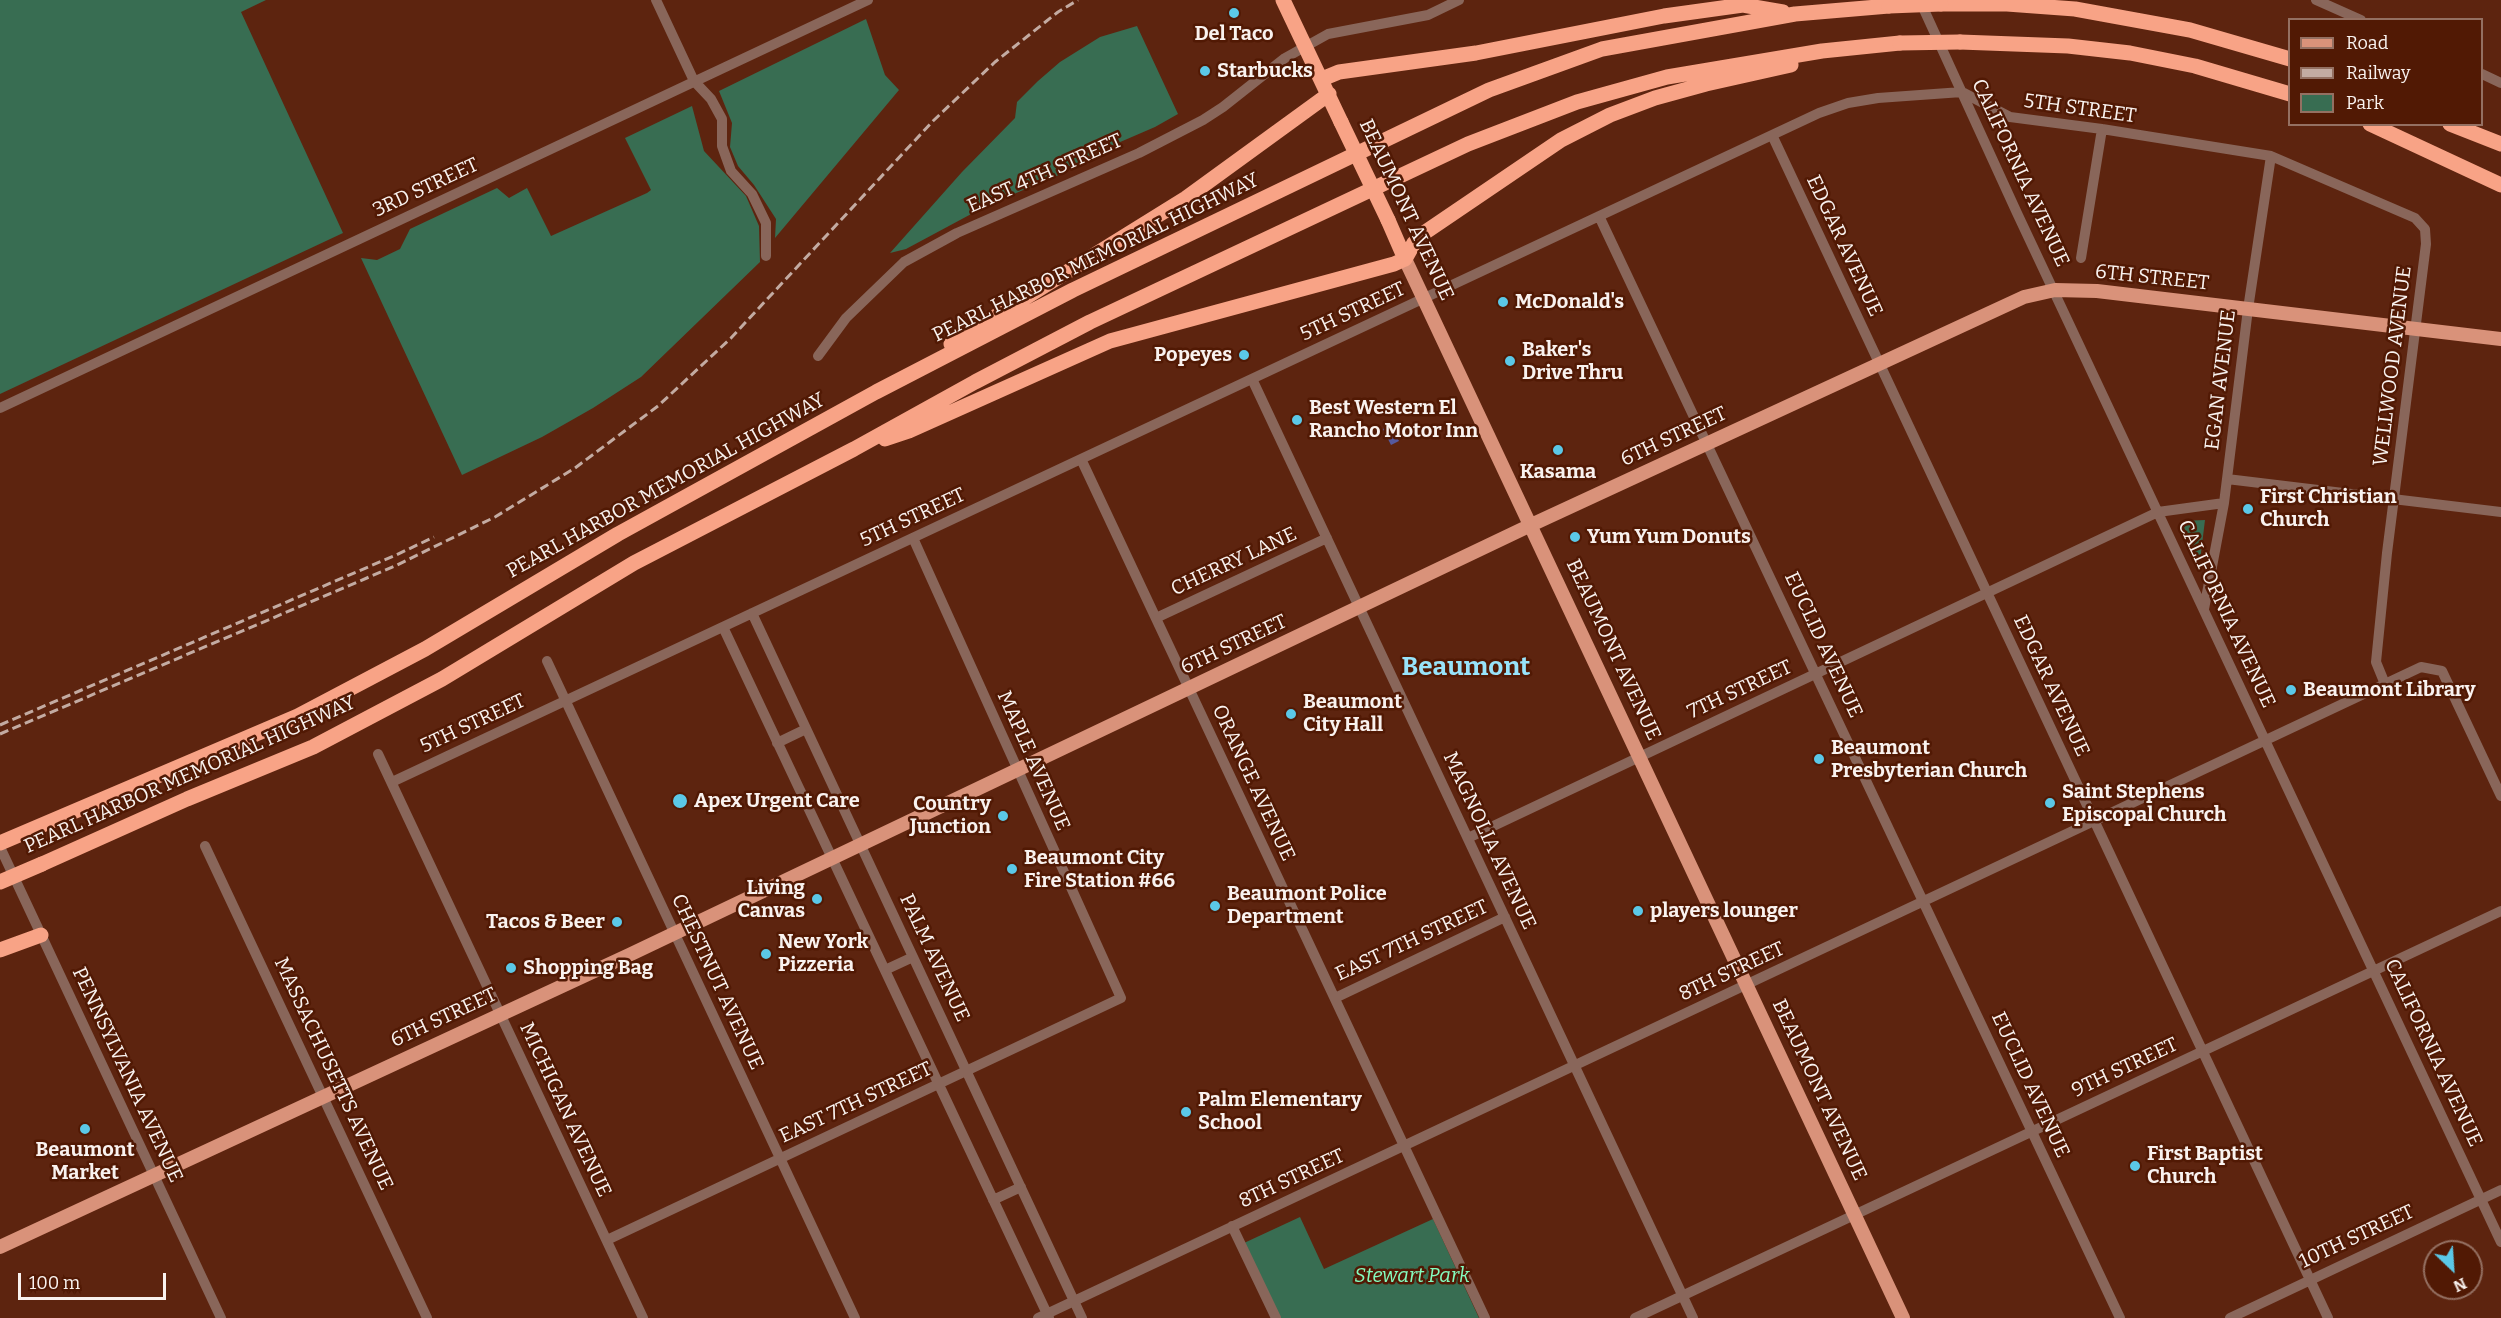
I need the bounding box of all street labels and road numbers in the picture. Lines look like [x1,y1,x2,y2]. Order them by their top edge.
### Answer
street label: CALIFORNIA AVENUE [1966,75,2074,271]
street label: 5TH STREET [2022,89,2138,129]
street label: BEAUMONT AVENUE [1353,116,1459,304]
street label: EAST 4TH STREET [964,129,1126,219]
street label: 3RD STREET [369,153,483,223]
street label: PEARL HARBOR MEMORIAL HIGHWAY [929,168,1263,348]
street label: EDGAR AVENUE [1801,172,1887,320]
street label: 6TH STREET [2094,260,2210,296]
street label: WELLWOOD AVENUE [2369,264,2417,468]
street label: 5TH STREET [1297,277,1409,347]
street label: EGAN AVENUE [2200,309,2242,451]
street label: PEARL HARBOR MEMORIAL HIGHWAY [503,388,829,584]
street label: 6TH STREET [1617,402,1731,472]
street label: 5TH STREET [857,483,969,553]
street label: CALIFORNIA AVENUE [2172,516,2280,712]
street label: CHERRY LANE [1167,522,1301,602]
street label: BEAUMONT AVENUE [1560,556,1666,744]
street label: EUCLID AVENUE [1779,568,1867,722]
street label: 6TH STREET [1177,610,1291,680]
street label: EDGAR AVENUE [2008,612,2094,760]
street label: 7TH STREET [1684,655,1796,725]
street label: MAPLE AVENUE [991,687,1075,835]
street label: 5TH STREET [417,689,529,759]
street label: PEARL HARBOR MEMORIAL HIGHWAY [21,691,359,859]
street label: ORANGE AVENUE [1206,701,1300,865]
street label: MAGNOLIA AVENUE [1437,748,1541,934]
street label: CHESTNUT AVENUE [666,890,768,1074]
street label: PALM AVENUE [894,890,974,1026]
street label: EAST 7TH STREET [1332,895,1492,987]
street label: 8TH STREET [1675,937,1789,1007]
street label: MASSACHUSETTS AVENUE [268,954,398,1194]
street label: CALIFORNIA AVENUE [2379,955,2487,1151]
street label: PENNSYLVANIA AVENUE [67,964,187,1186]
street label: 6TH STREET [387,983,501,1053]
street label: BEAUMONT AVENUE [1766,996,1872,1184]
street label: EUCLID AVENUE [1986,1008,2074,1162]
street label: MICHIGAN AVENUE [514,1019,616,1201]
street label: 9TH STREET [2068,1033,2182,1103]
street label: EAST 7TH STREET [776,1057,936,1149]
street label: 8TH STREET [1235,1144,1349,1214]
street label: 10TH STREET [2296,1200,2418,1274]

